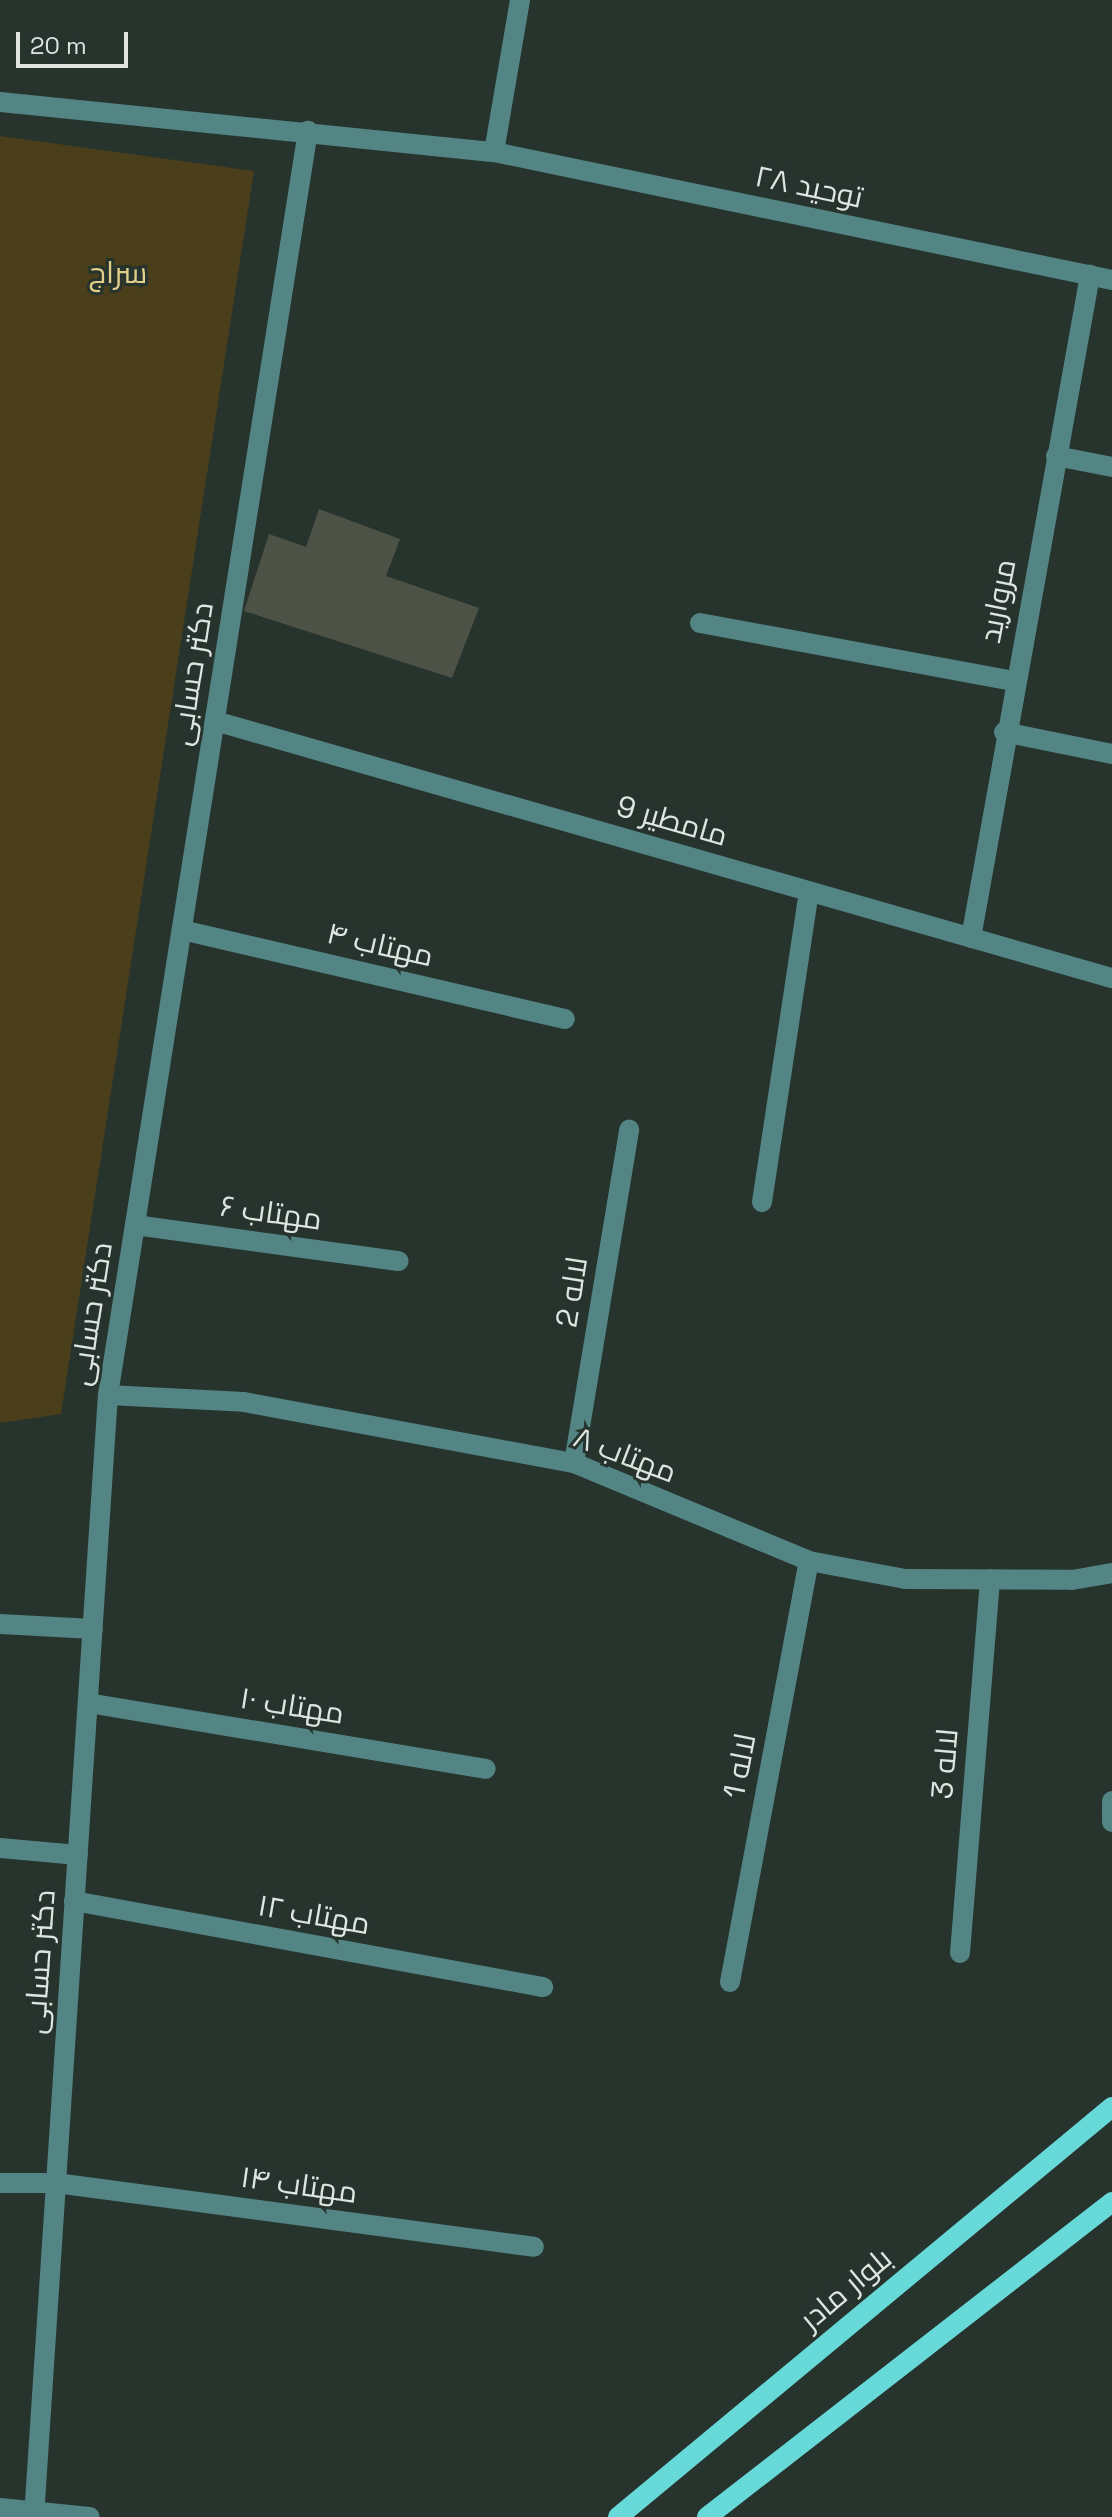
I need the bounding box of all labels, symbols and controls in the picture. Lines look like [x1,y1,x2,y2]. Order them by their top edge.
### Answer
scale bar [20,16,132,66]
text: 20 m [30,30,87,61]
street label: توحید ۲۸ [752,158,866,216]
park label: سراج [89,255,147,291]
street label: مروارید [972,556,1024,646]
street label: دکتر حسابی [163,600,221,748]
street label: مامطیر 9 [612,788,732,854]
street label: مهتاب ۴ [323,915,437,975]
street label: مهتاب ۶ [218,1188,324,1238]
street label: دکتر حسابی [62,1240,120,1388]
street label: لاله 2 [549,1254,595,1330]
street label: مهتاب ۸ [569,1419,681,1491]
street label: مهتاب ۱۰ [237,1680,347,1732]
street label: لاله 3 [924,1727,966,1801]
street label: لاله 1 [716,1731,764,1801]
street label: مهتاب ۱۲ [255,1887,373,1943]
street label: دکتر حسابی [17,1889,63,2035]
street label: مهتاب ۱۴ [238,2159,360,2211]
street label: بلوار مادر [793,2240,899,2338]

